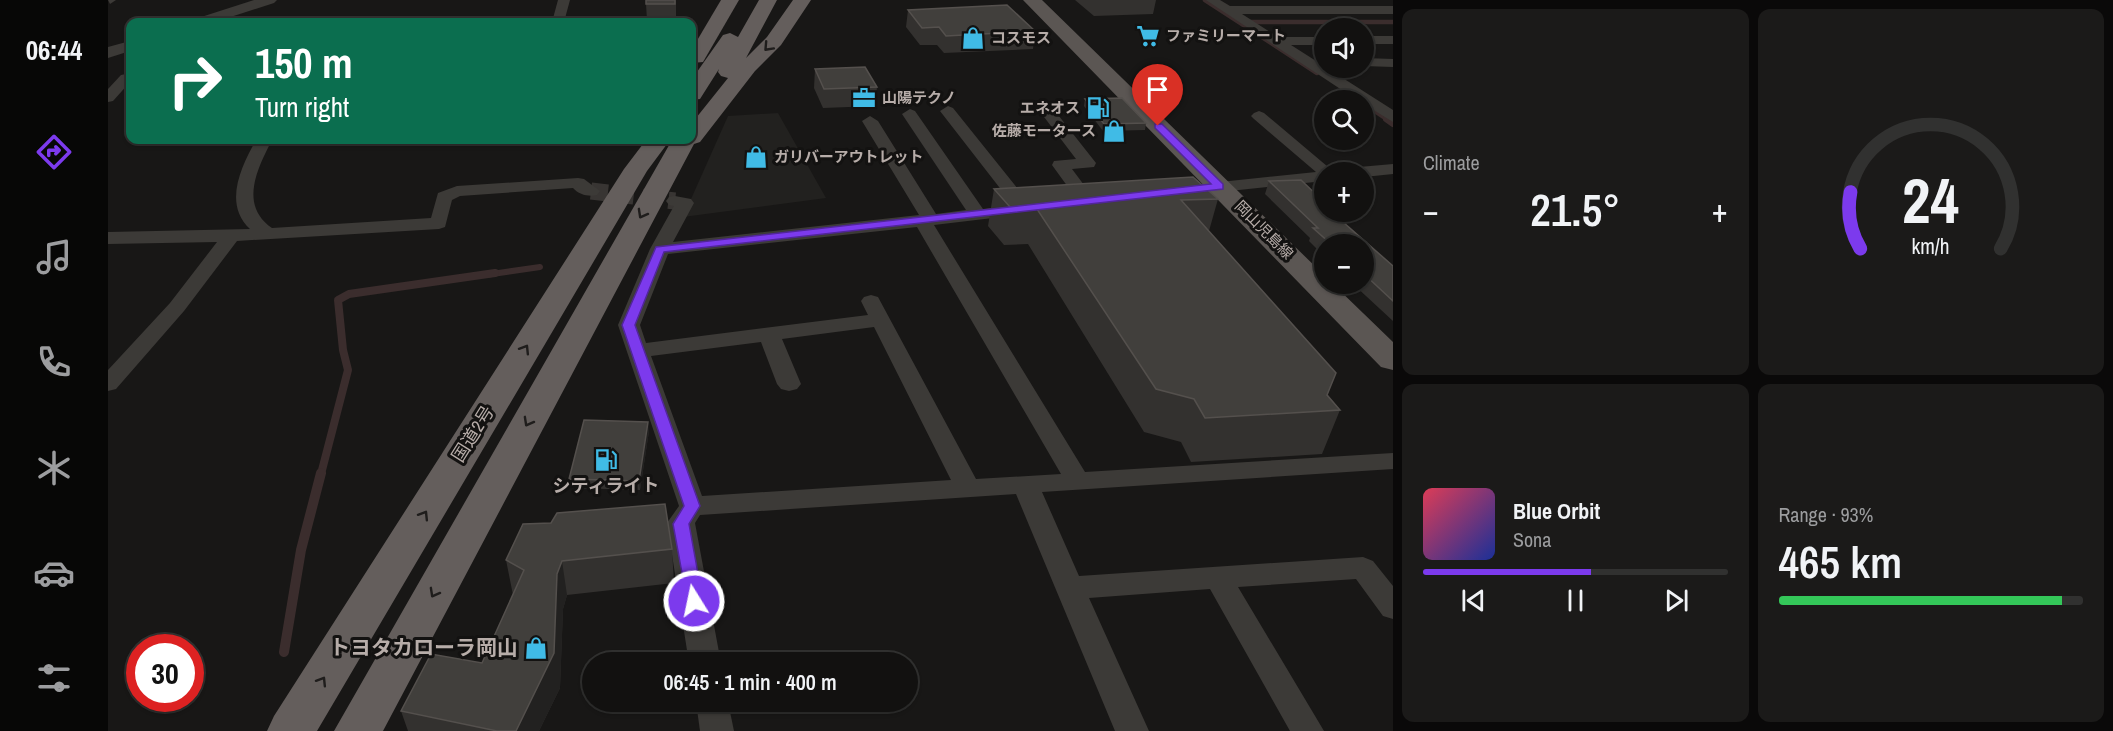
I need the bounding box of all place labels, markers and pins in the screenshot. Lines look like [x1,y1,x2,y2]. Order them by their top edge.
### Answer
supermarket icon: ファミリーマート [1135,23,1161,49]
shop icon: コスモス [960,25,986,51]
place label: ファミリーマート [1166,25,1286,46]
place label: コスモス [991,27,1051,48]
pin [1132,64,1183,126]
office icon: 山陽テクノ [851,85,877,111]
place label: 山陽テクノ [882,87,956,108]
fuel station icon: エネオス [1085,95,1111,121]
place label: エネオス [1020,97,1080,118]
shop icon: 佐藤モータース [1101,118,1127,144]
place label: 佐藤モータース [992,120,1096,141]
shop icon: ガリバーアウトレット [743,144,769,170]
place label: ガリバーアウトレット [774,146,923,167]
fuel station icon: シティライト [593,447,619,473]
place label: シティライト [553,473,659,498]
place label: トヨタカローラ岡山 [329,633,518,662]
shop icon: トヨタカローラ岡山 [523,635,549,661]

